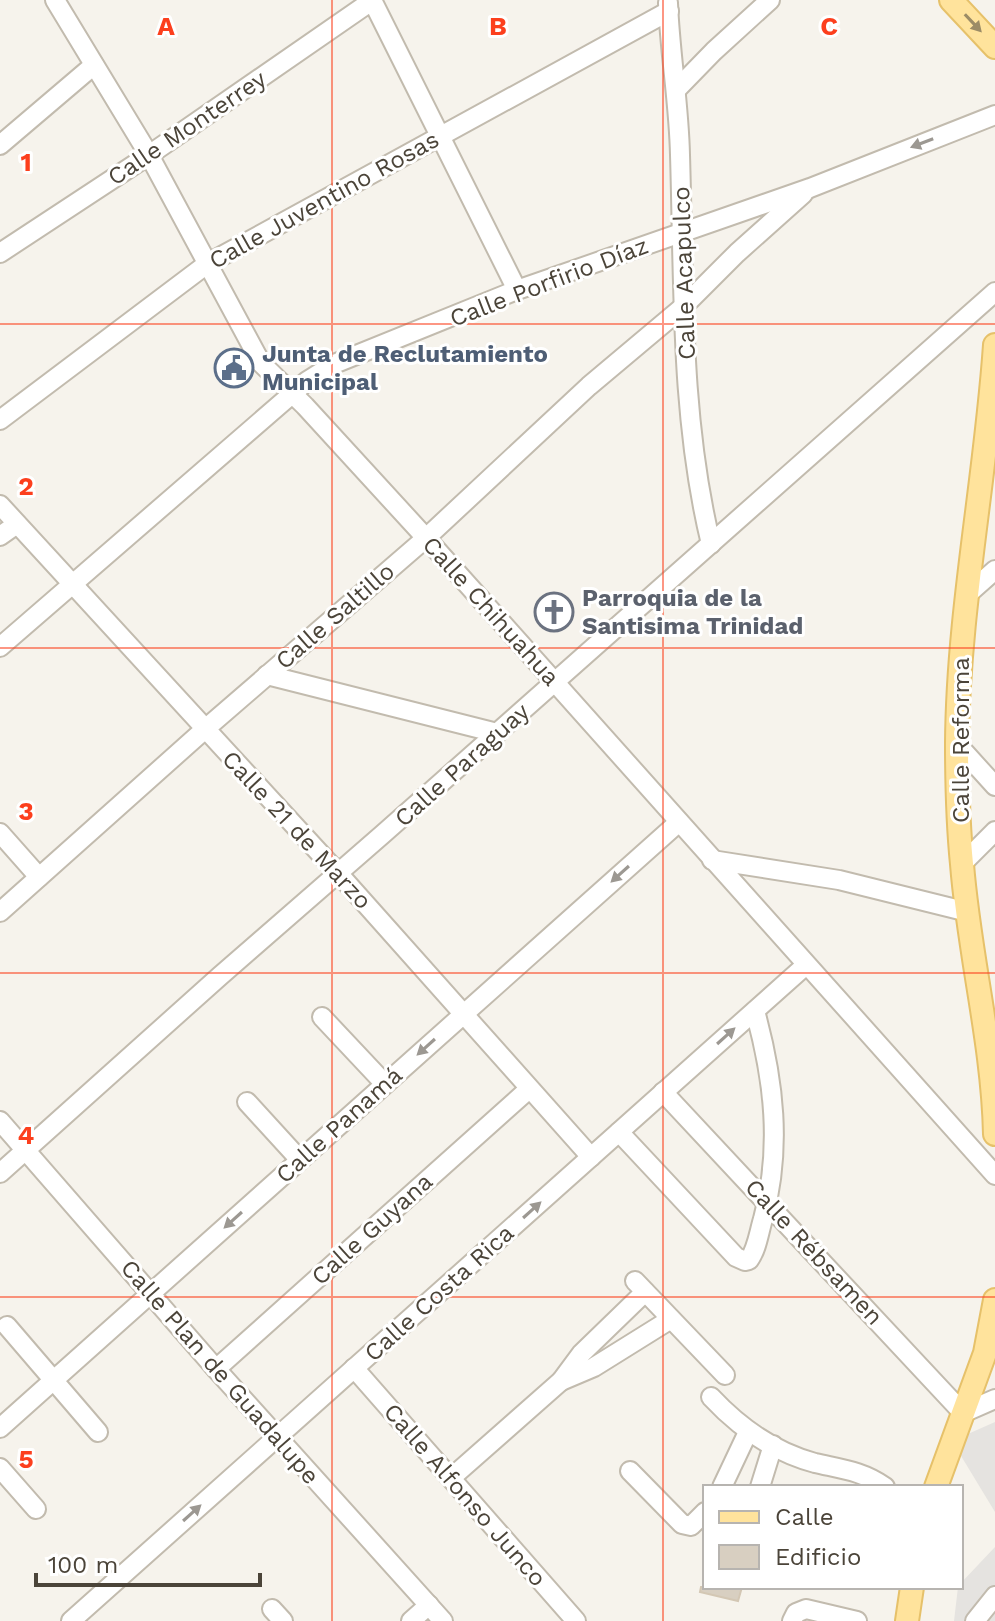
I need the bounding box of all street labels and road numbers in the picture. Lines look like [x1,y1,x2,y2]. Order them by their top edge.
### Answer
street label: Calle Monterrey [103,64,272,191]
street label: Calle Juventino Rosas [204,125,444,275]
street label: Calle Acapulco [667,186,701,360]
street label: Calle Porfirio Díaz [446,231,652,333]
street label: Calle Chihuahua [417,531,565,691]
street label: Calle Saltillo [270,557,400,675]
street label: Calle Reforma [947,657,975,823]
street label: Calle Paraguay [389,697,535,833]
street label: Calle 21 de Marzo [216,745,378,915]
street label: Calle Panamá [270,1061,408,1189]
street label: Calle Guyana [306,1167,438,1291]
street label: Calle Rébsamen [739,1173,889,1331]
street label: Calle Costa Rica [359,1219,519,1367]
street label: Calle Plan de Guadalupe [115,1254,325,1490]
street label: Calle Alfonso Junco [378,1398,552,1592]

